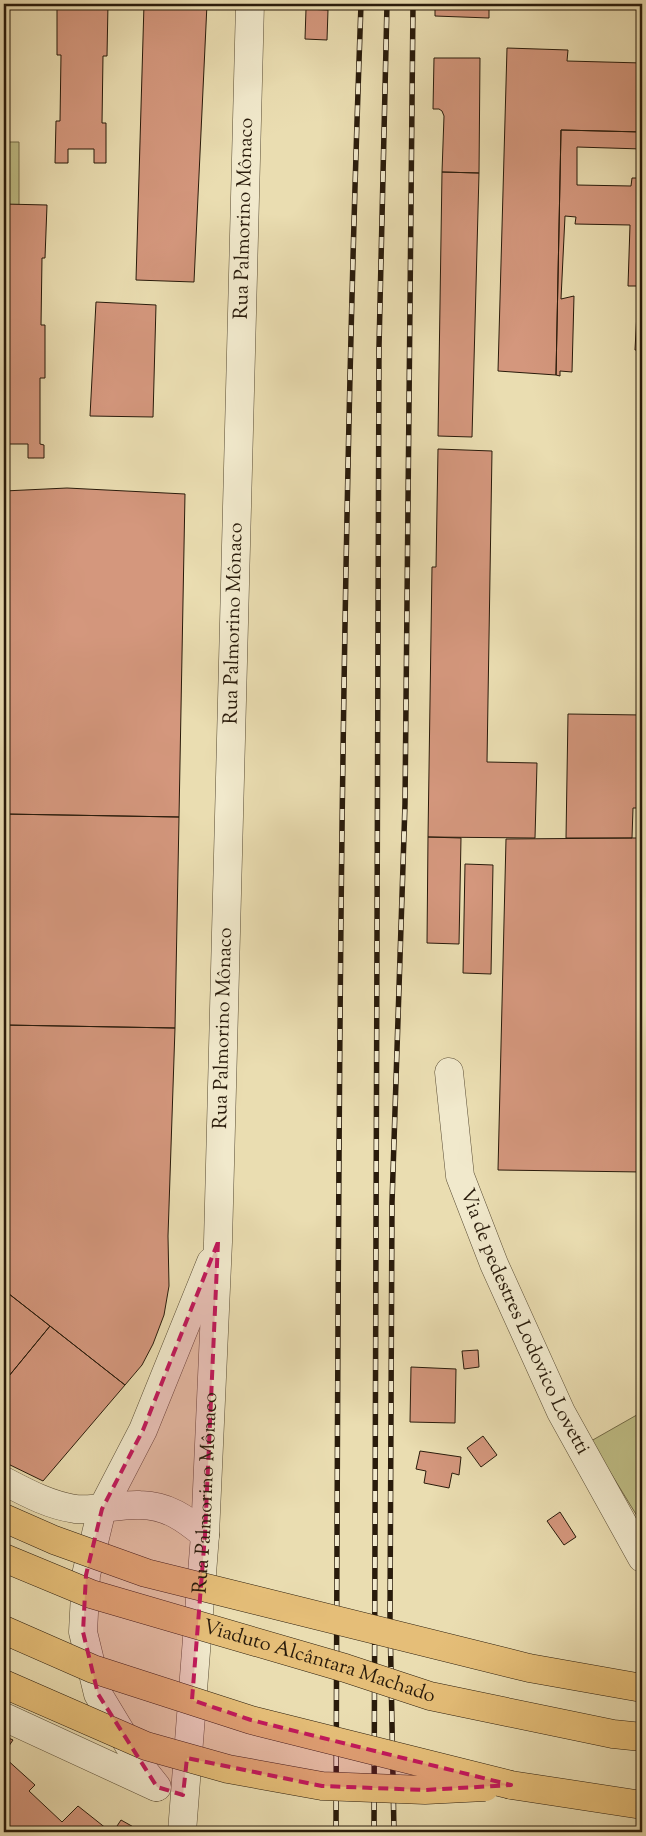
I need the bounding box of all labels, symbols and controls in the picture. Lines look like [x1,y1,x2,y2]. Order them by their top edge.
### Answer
street label: Rua Palmorino Mônaco [227,117,262,320]
street label: Rua Palmorino Mônaco [217,522,251,725]
street label: Rua Palmorino Mônaco [206,927,241,1129]
street label: Via de pedestres Lodovico Lovetti [452,1185,597,1461]
street label: Rua Palmorino Mônaco [186,1391,226,1595]
street label: Viaduto Alcântara Machado [199,1613,439,1711]

